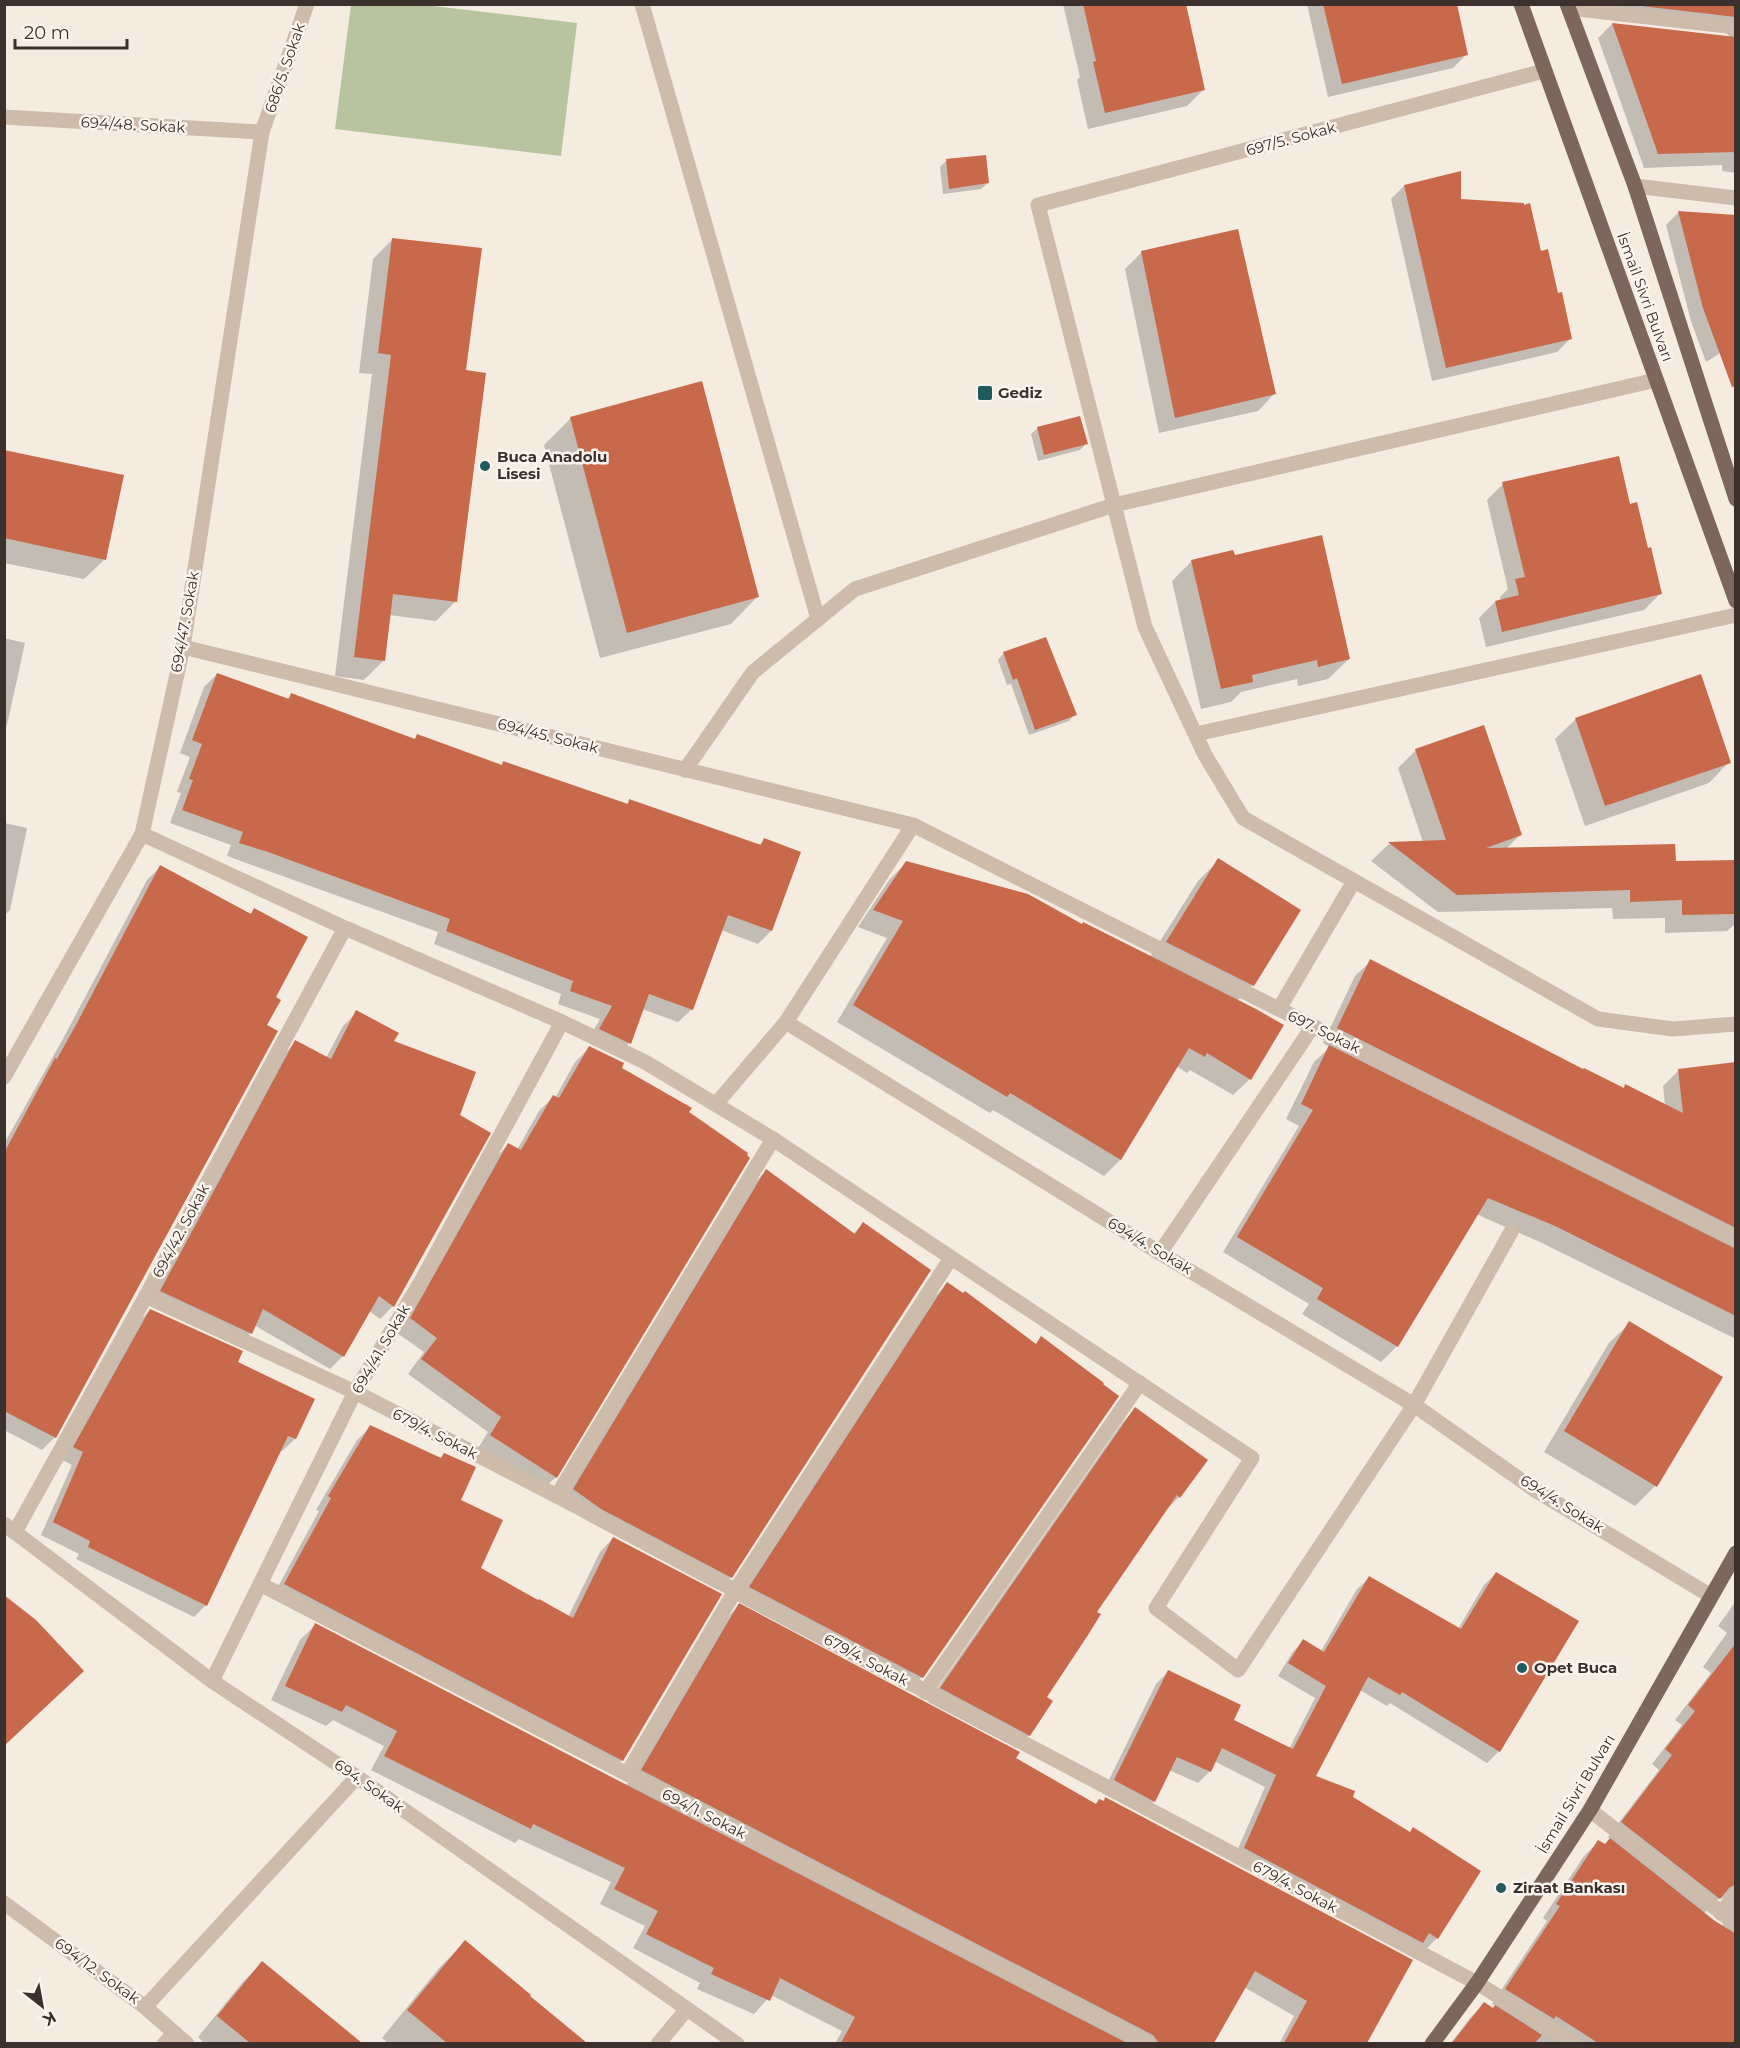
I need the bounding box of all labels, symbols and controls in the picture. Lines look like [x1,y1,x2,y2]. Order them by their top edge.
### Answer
scale bar [15,12,128,50]
street label: 686/5. Sokak [260,20,309,115]
text: 20 m [24,22,70,44]
street label: 694/48. Sokak [80,112,186,137]
street label: 697/5. Sokak [1244,117,1338,160]
street label: İsmail Sivri Bulvarı [1613,230,1678,364]
place label: Gediz [998,383,1042,402]
marker: Gediz [976,384,994,402]
place label: Buca Anadolu Lisesi [497,447,607,483]
marker: Buca Anadolu Lisesi [478,459,492,473]
street label: 694/47. Sokak [166,570,203,674]
street label: 694/45. Sokak [496,714,601,757]
street label: 697. Sokak [1285,1006,1364,1057]
street label: 694/42. Sokak [148,1181,213,1281]
street label: 694/4. Sokak [1105,1213,1196,1278]
street label: 694/41. Sokak [347,1301,414,1397]
street label: 679/4. Sokak [389,1404,481,1463]
street label: 694/4. Sokak [1517,1470,1608,1537]
street label: 679/4. Sokak [821,1629,912,1690]
place label: Opet Buca [1534,1658,1617,1677]
marker: Opet Buca [1515,1661,1529,1675]
street label: İsmail Sivri Bulvarı [1532,1731,1619,1857]
street label: 694. Sokak [331,1755,408,1817]
street label: 694/1. Sokak [659,1784,749,1843]
street label: 679/4. Sokak [1250,1856,1341,1917]
place label: Ziraat Bankası [1513,1878,1625,1897]
marker: Ziraat Bankası [1494,1881,1508,1895]
street label: 694/12. Sokak [51,1933,144,2008]
north arrow [12,1976,72,2036]
text: K [39,2007,59,2030]

